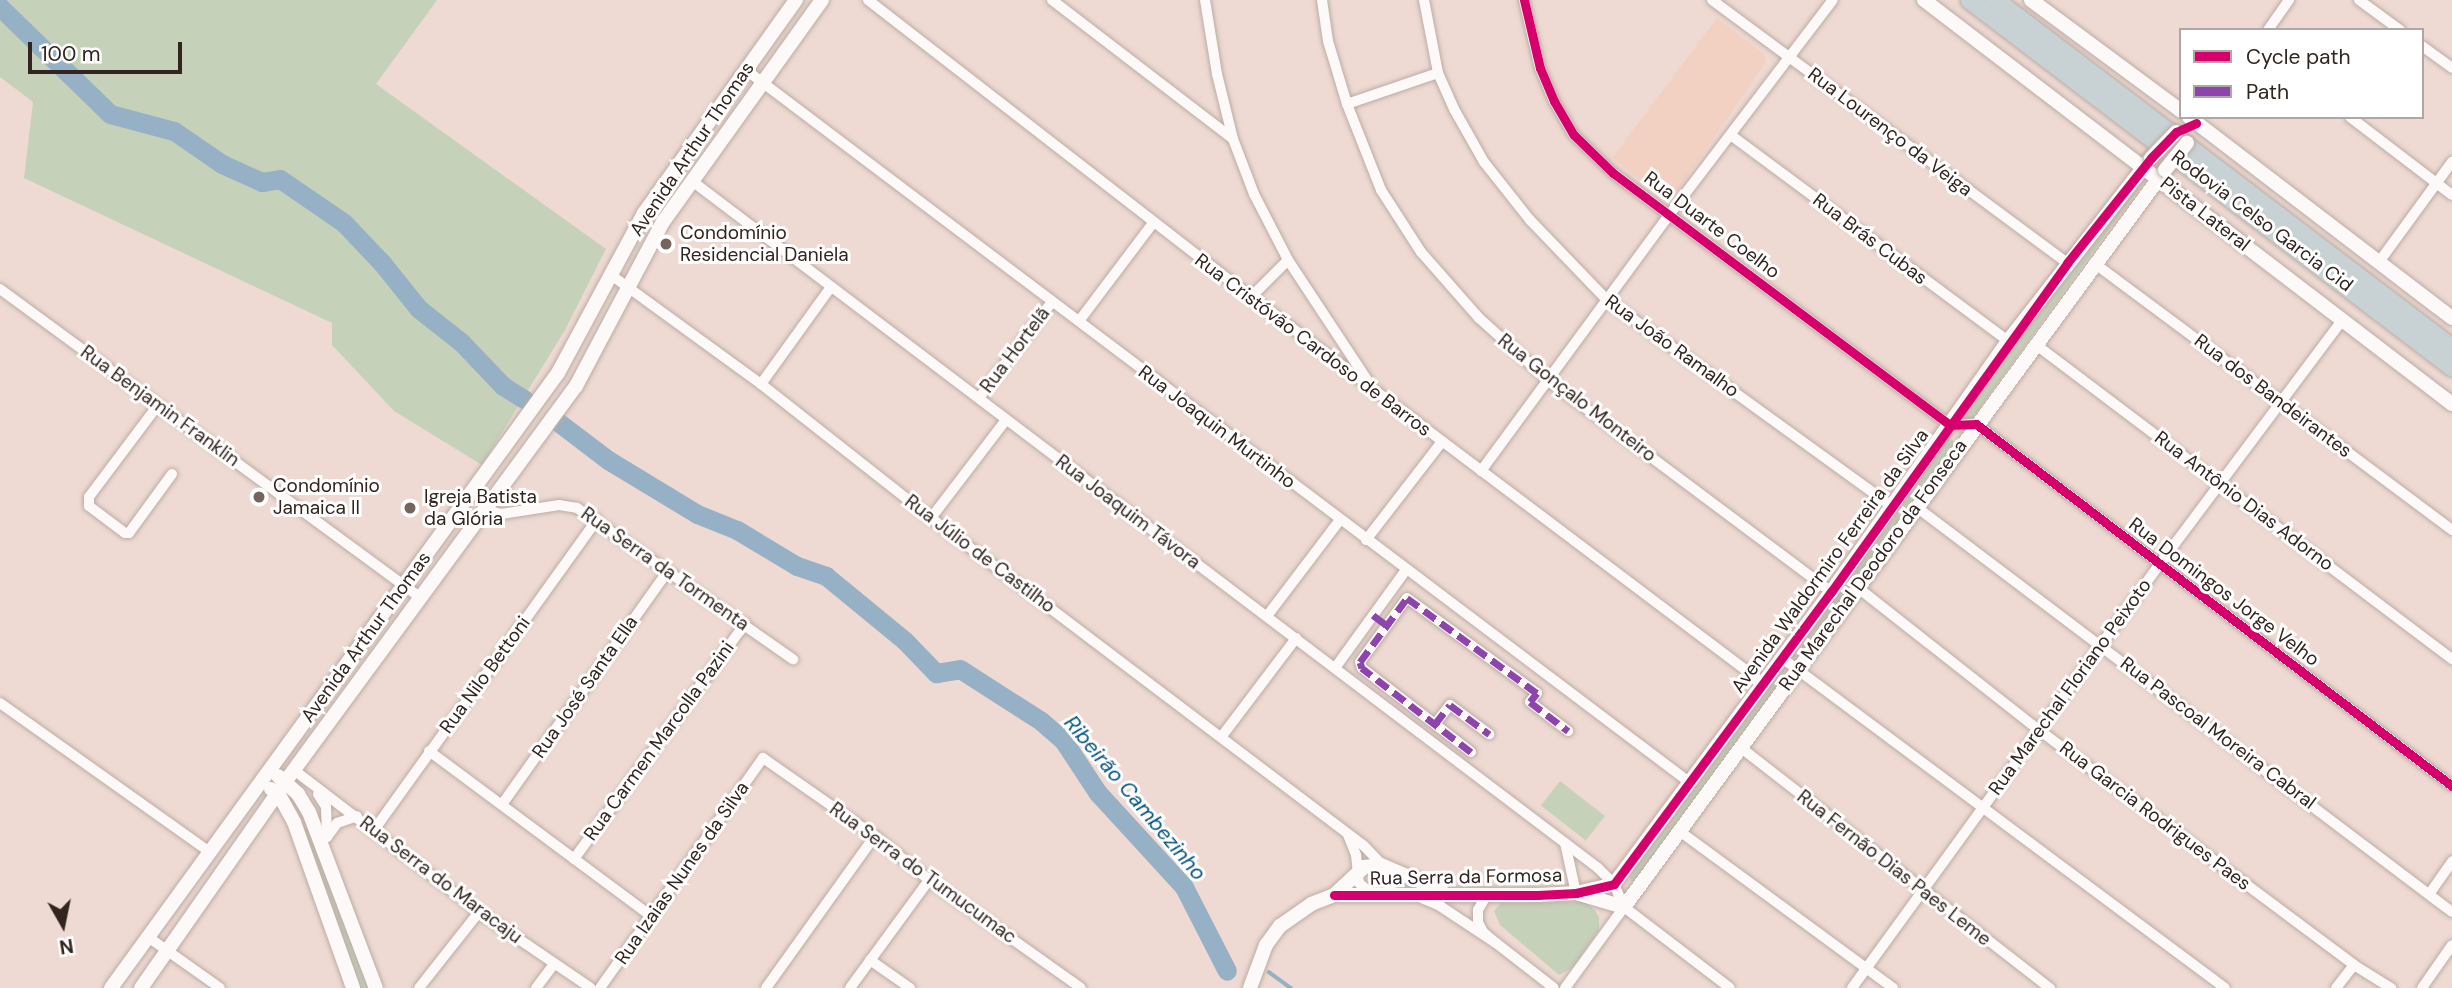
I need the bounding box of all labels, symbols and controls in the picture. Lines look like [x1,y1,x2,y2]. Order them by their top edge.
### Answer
scale bar [32,28,186,72]
legend [2179,28,2424,119]
text: 100 m [41,40,101,68]
text: Cycle path [2246,43,2351,71]
street label: Avenida Arthur Thomas [625,57,759,241]
street label: Rua Lourenço da Veiga [1803,63,1977,201]
text: Path [2246,78,2289,106]
street label: Rodovia Celso Garcia Cid [2167,145,2357,297]
street label: Rua Duarte Coelho [1640,167,1784,283]
street label: Pista Lateral [2156,172,2254,256]
street label: Rua Brás Cubas [1808,189,1932,289]
place label: Condomínio Residencial Daniela [680,222,849,266]
marker: Condomínio Residencial Daniela [658,236,674,252]
street label: Rua Cristóvão Cardoso de Barros [1190,249,1436,441]
street label: Rua João Ramalho [1601,290,1743,402]
street label: Rua Hortelã [975,303,1055,397]
street label: Rua Gonçalo Monteiro [1493,329,1661,467]
street label: Rua dos Bandeirantes [2190,329,2356,463]
street label: Rua Benjamin Franklin [76,341,244,471]
street label: Rua Joaquin Murtinho [1134,360,1300,494]
street label: Avenida Waldormiro Ferreira da Silva [1727,425,1933,697]
street label: Rua Antônio Dias Adorno [2150,426,2338,576]
street label: Rua Marechal Deodoro da Fonseca [1774,435,1972,695]
street label: Rua Joaquim Távora [1051,450,1205,574]
place label: Condomínio Jamaica II [273,475,380,519]
place label: Igreja Batista da Glória [424,486,537,530]
marker: Condomínio Jamaica II [251,489,267,505]
street label: Rua Júlio de Castilho [900,490,1060,618]
marker: Igreja Batista da Glória [402,500,418,516]
street label: Rua Serra da Tormenta [577,502,753,636]
street label: Rua Domingos Jorge Velho [2124,513,2324,671]
street label: Avenida Arthur Thomas [296,547,436,727]
street label: Rua Marechal Floriano Peixoto [1984,574,2156,800]
street label: Rua José Santa Ella [527,611,643,763]
street label: Rua Nilo Bettoni [435,612,535,738]
street label: Rua Carmen Marcolla Pazini [579,637,739,845]
street label: Rua Pascoal Moreira Cabral [2116,652,2320,814]
water label: Ribeirão Cambezinho [1059,711,1211,885]
street label: Rua Garcia Rodrigues Paes [2055,737,2255,895]
street label: Rua Izaias Nunes da Silva [610,777,754,969]
street label: Rua Fernão Dias Paes Leme [1793,785,1995,951]
street label: Rua Serra do Tumucumac [825,798,1021,948]
street label: Rua Serra do Maracaju [355,811,527,949]
street label: Rua Serra da Formosa [1370,864,1562,890]
north arrow [28,890,98,960]
text: N [58,933,75,960]

